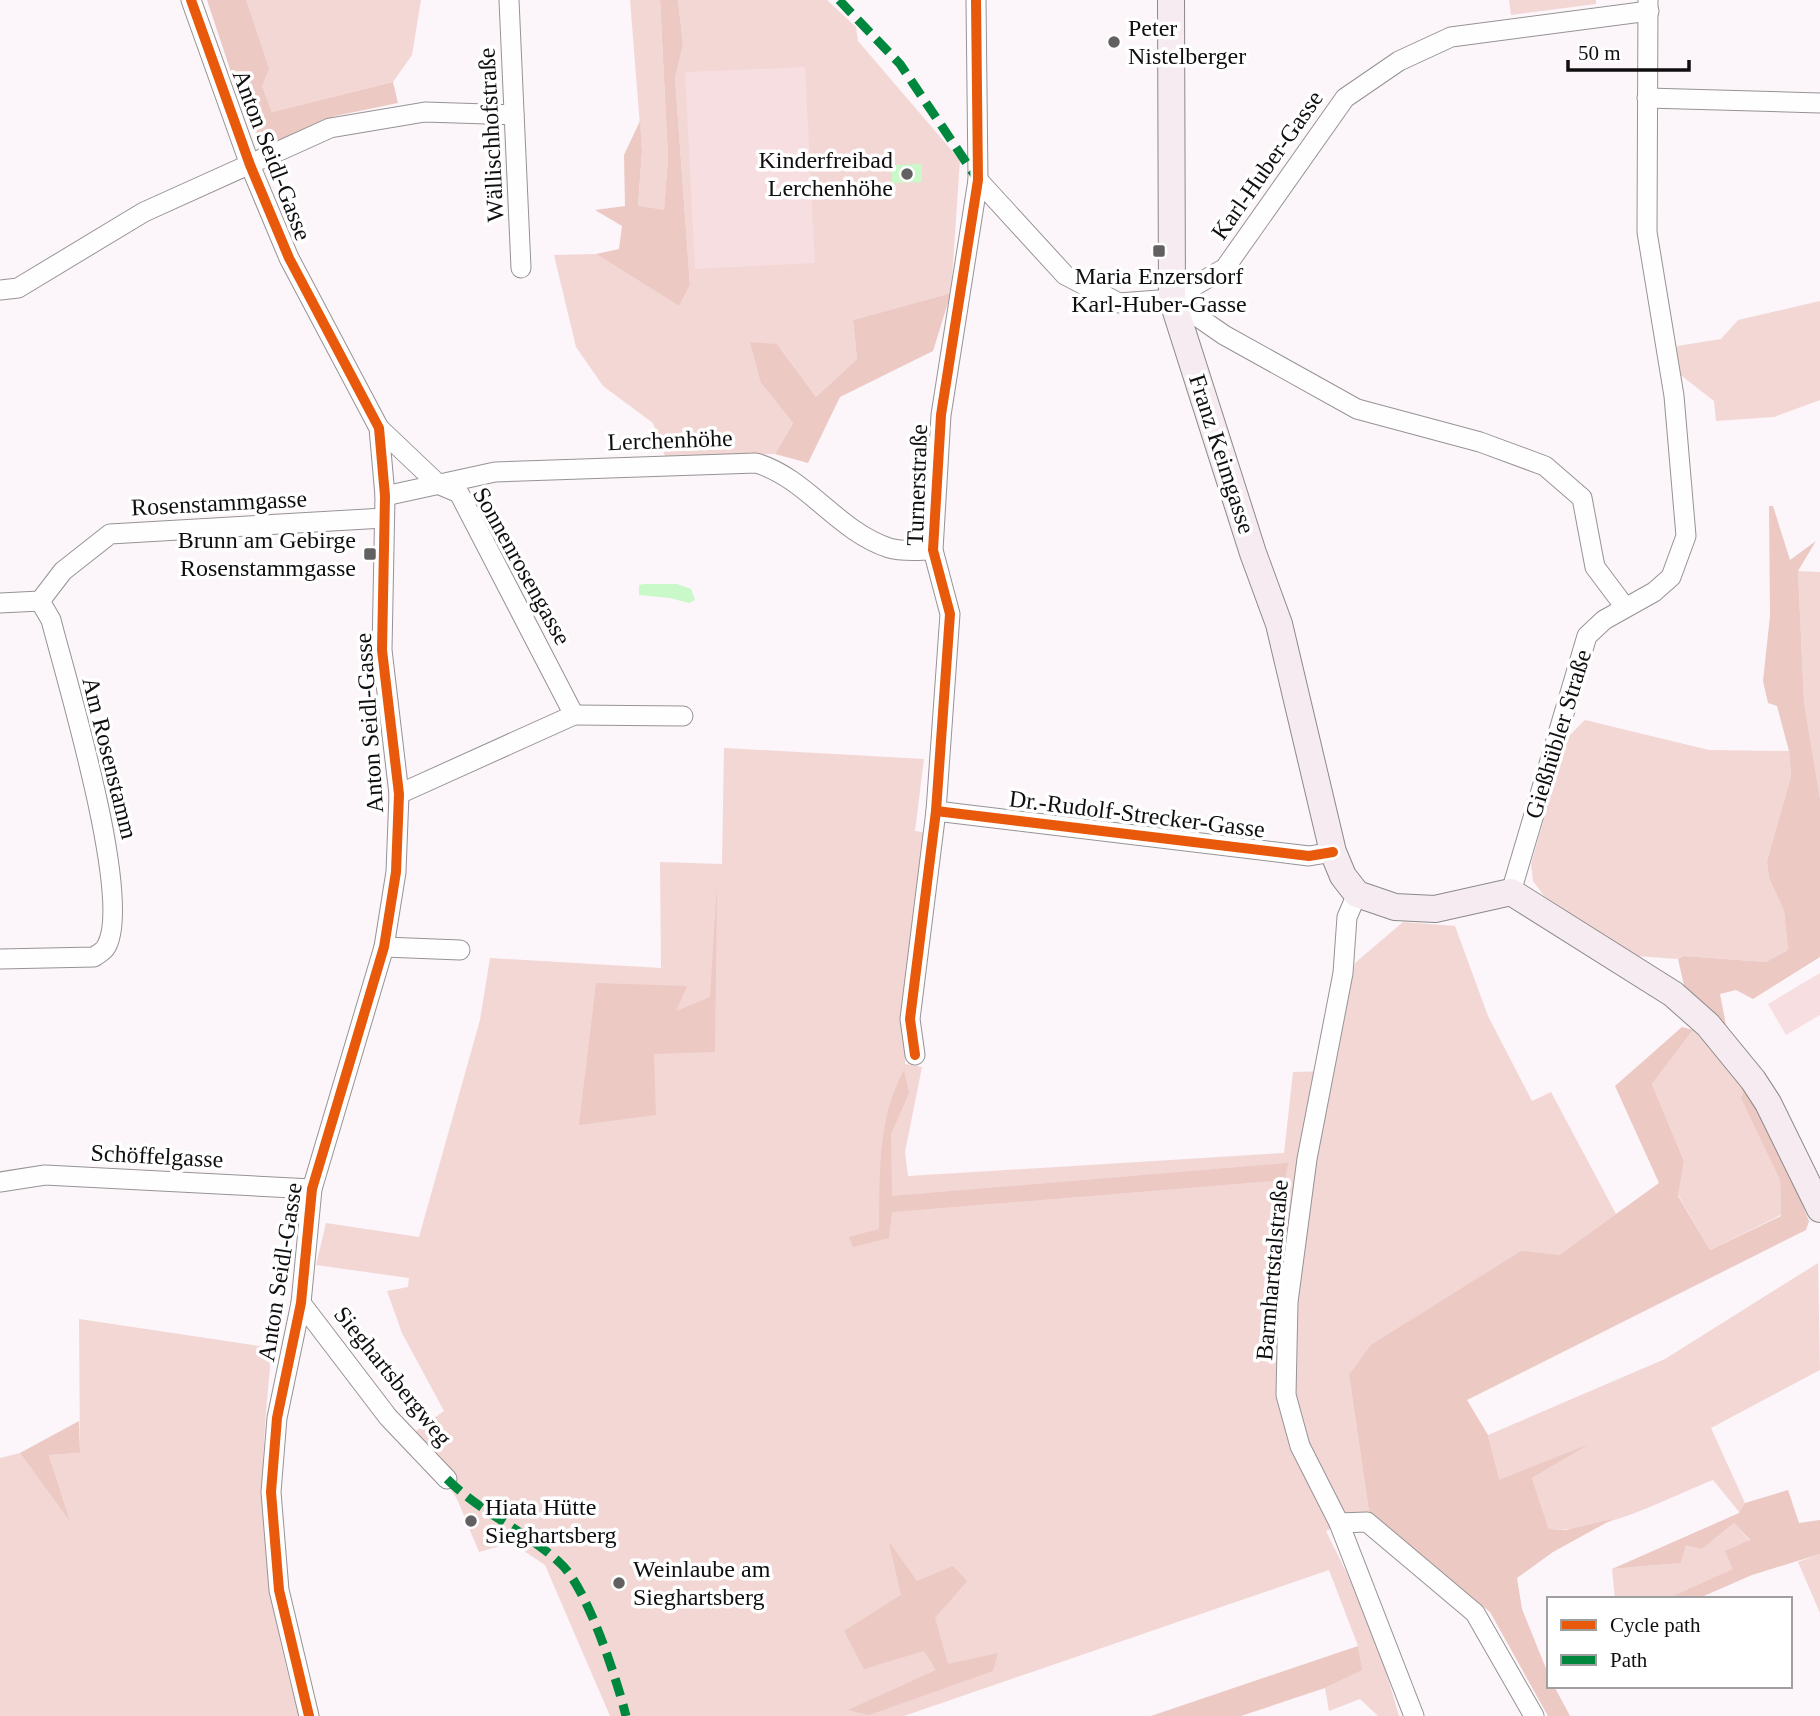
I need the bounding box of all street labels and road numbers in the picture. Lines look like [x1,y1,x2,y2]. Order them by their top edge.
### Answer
street label: Wällischhofstraße [473,47,509,223]
street label: Anton Seidl-Gasse [227,66,317,244]
street label: Karl-Huber-Gasse [1206,86,1328,244]
street label: Franz Keimgasse [1184,371,1260,537]
street label: Turnerstraße [902,424,932,546]
street label: Lerchenhöhe [607,425,733,455]
street label: Sonnenrosengasse [468,483,576,649]
street label: Rosenstammgasse [130,485,308,521]
street label: Anton Seidl-Gasse [350,632,388,814]
street label: Gießhübler Straße [1520,646,1596,822]
street label: Am Rosenstamm [77,674,143,842]
street label: Dr.-Rudolf-Strecker-Gasse [1008,785,1266,843]
street label: Schöffelgasse [90,1140,224,1172]
street label: Barmhartstalstraße [1251,1179,1293,1361]
street label: Anton Seidl-Gasse [253,1181,307,1363]
street label: Sieghartsbergweg [329,1301,457,1451]

